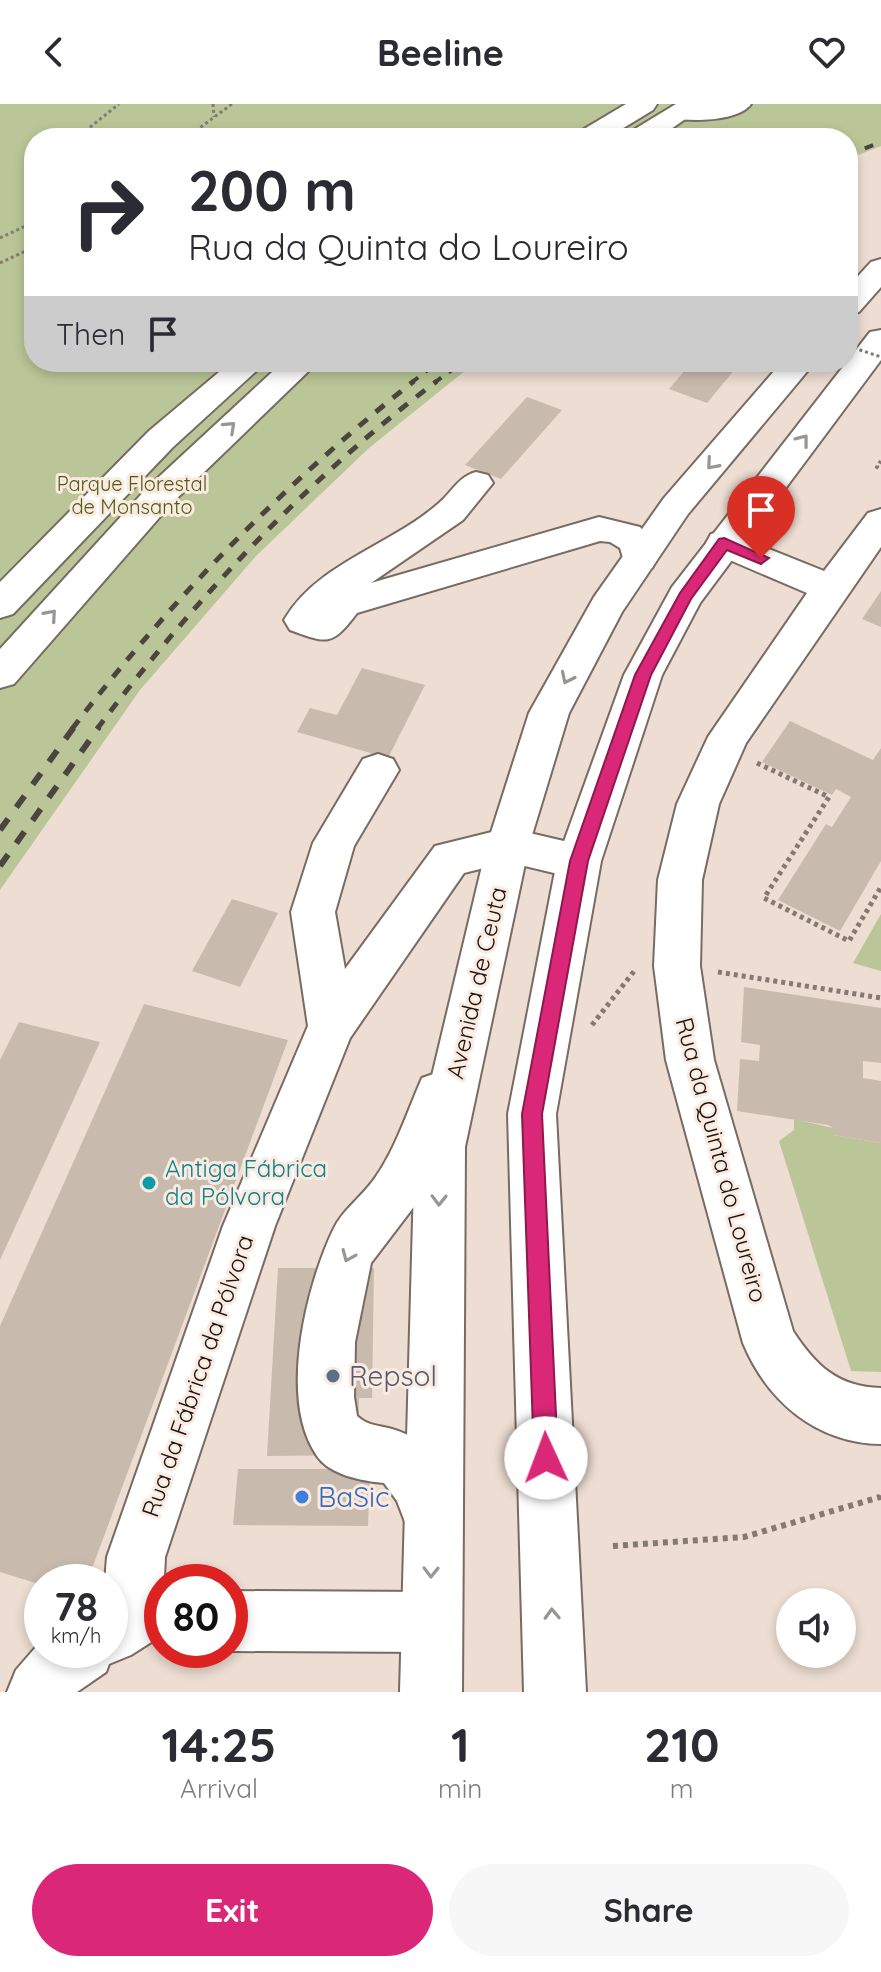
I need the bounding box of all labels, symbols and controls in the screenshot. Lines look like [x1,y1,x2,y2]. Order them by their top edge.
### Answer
icon: back [32,30,76,74]
text: Beeline [377,30,504,75]
icon: heart [805,30,849,74]
text: 200 m [188,155,356,225]
icon: right [56,160,160,264]
text: Rua da Quinta do Loureiro [188,224,629,269]
icon: arrive [141,312,185,356]
text: Then [56,315,125,353]
one-way arrow [221,421,235,436]
one-way arrow [794,434,808,448]
one-way arrow [707,454,722,469]
park label: Parque Florestal de Monsanto [57,471,207,519]
pin [727,476,795,558]
icon: arrive [739,488,783,532]
one-way arrow [41,610,56,625]
one-way arrow [561,670,577,685]
street label: Avenida de Ceuta [439,884,513,1082]
street label: Rua da Quinta do Loureiro [669,1014,774,1306]
place label: Antiga Fábrica da Pólvora [165,1153,327,1211]
marker: Antiga Fábrica da Pólvora [140,1174,158,1192]
one-way arrow [430,1194,448,1207]
street label: Rua da Fábrica da Pólvora [135,1231,259,1521]
one-way arrow [342,1248,358,1262]
place label: Repsol [349,1358,437,1393]
marker: Repsol [324,1367,342,1385]
position arrow [504,1416,588,1500]
place label: BaSic [318,1479,389,1514]
marker: BaSic [293,1488,311,1506]
speed limit sign: 80 [144,1564,248,1668]
one-way arrow [423,1566,440,1579]
text: 78 [54,1581,98,1631]
map controls [776,1588,856,1668]
button: sound [776,1588,856,1668]
one-way arrow [544,1607,561,1620]
text: km/h [51,1623,101,1648]
text: 14:25 [162,1714,277,1774]
text: 1 [451,1714,470,1774]
text: 210 [644,1714,719,1774]
text: Arrival [180,1772,258,1805]
text: min [438,1772,482,1805]
text: m [670,1772,694,1805]
button: Exit [32,1864,433,1956]
button: Share [449,1864,849,1956]

